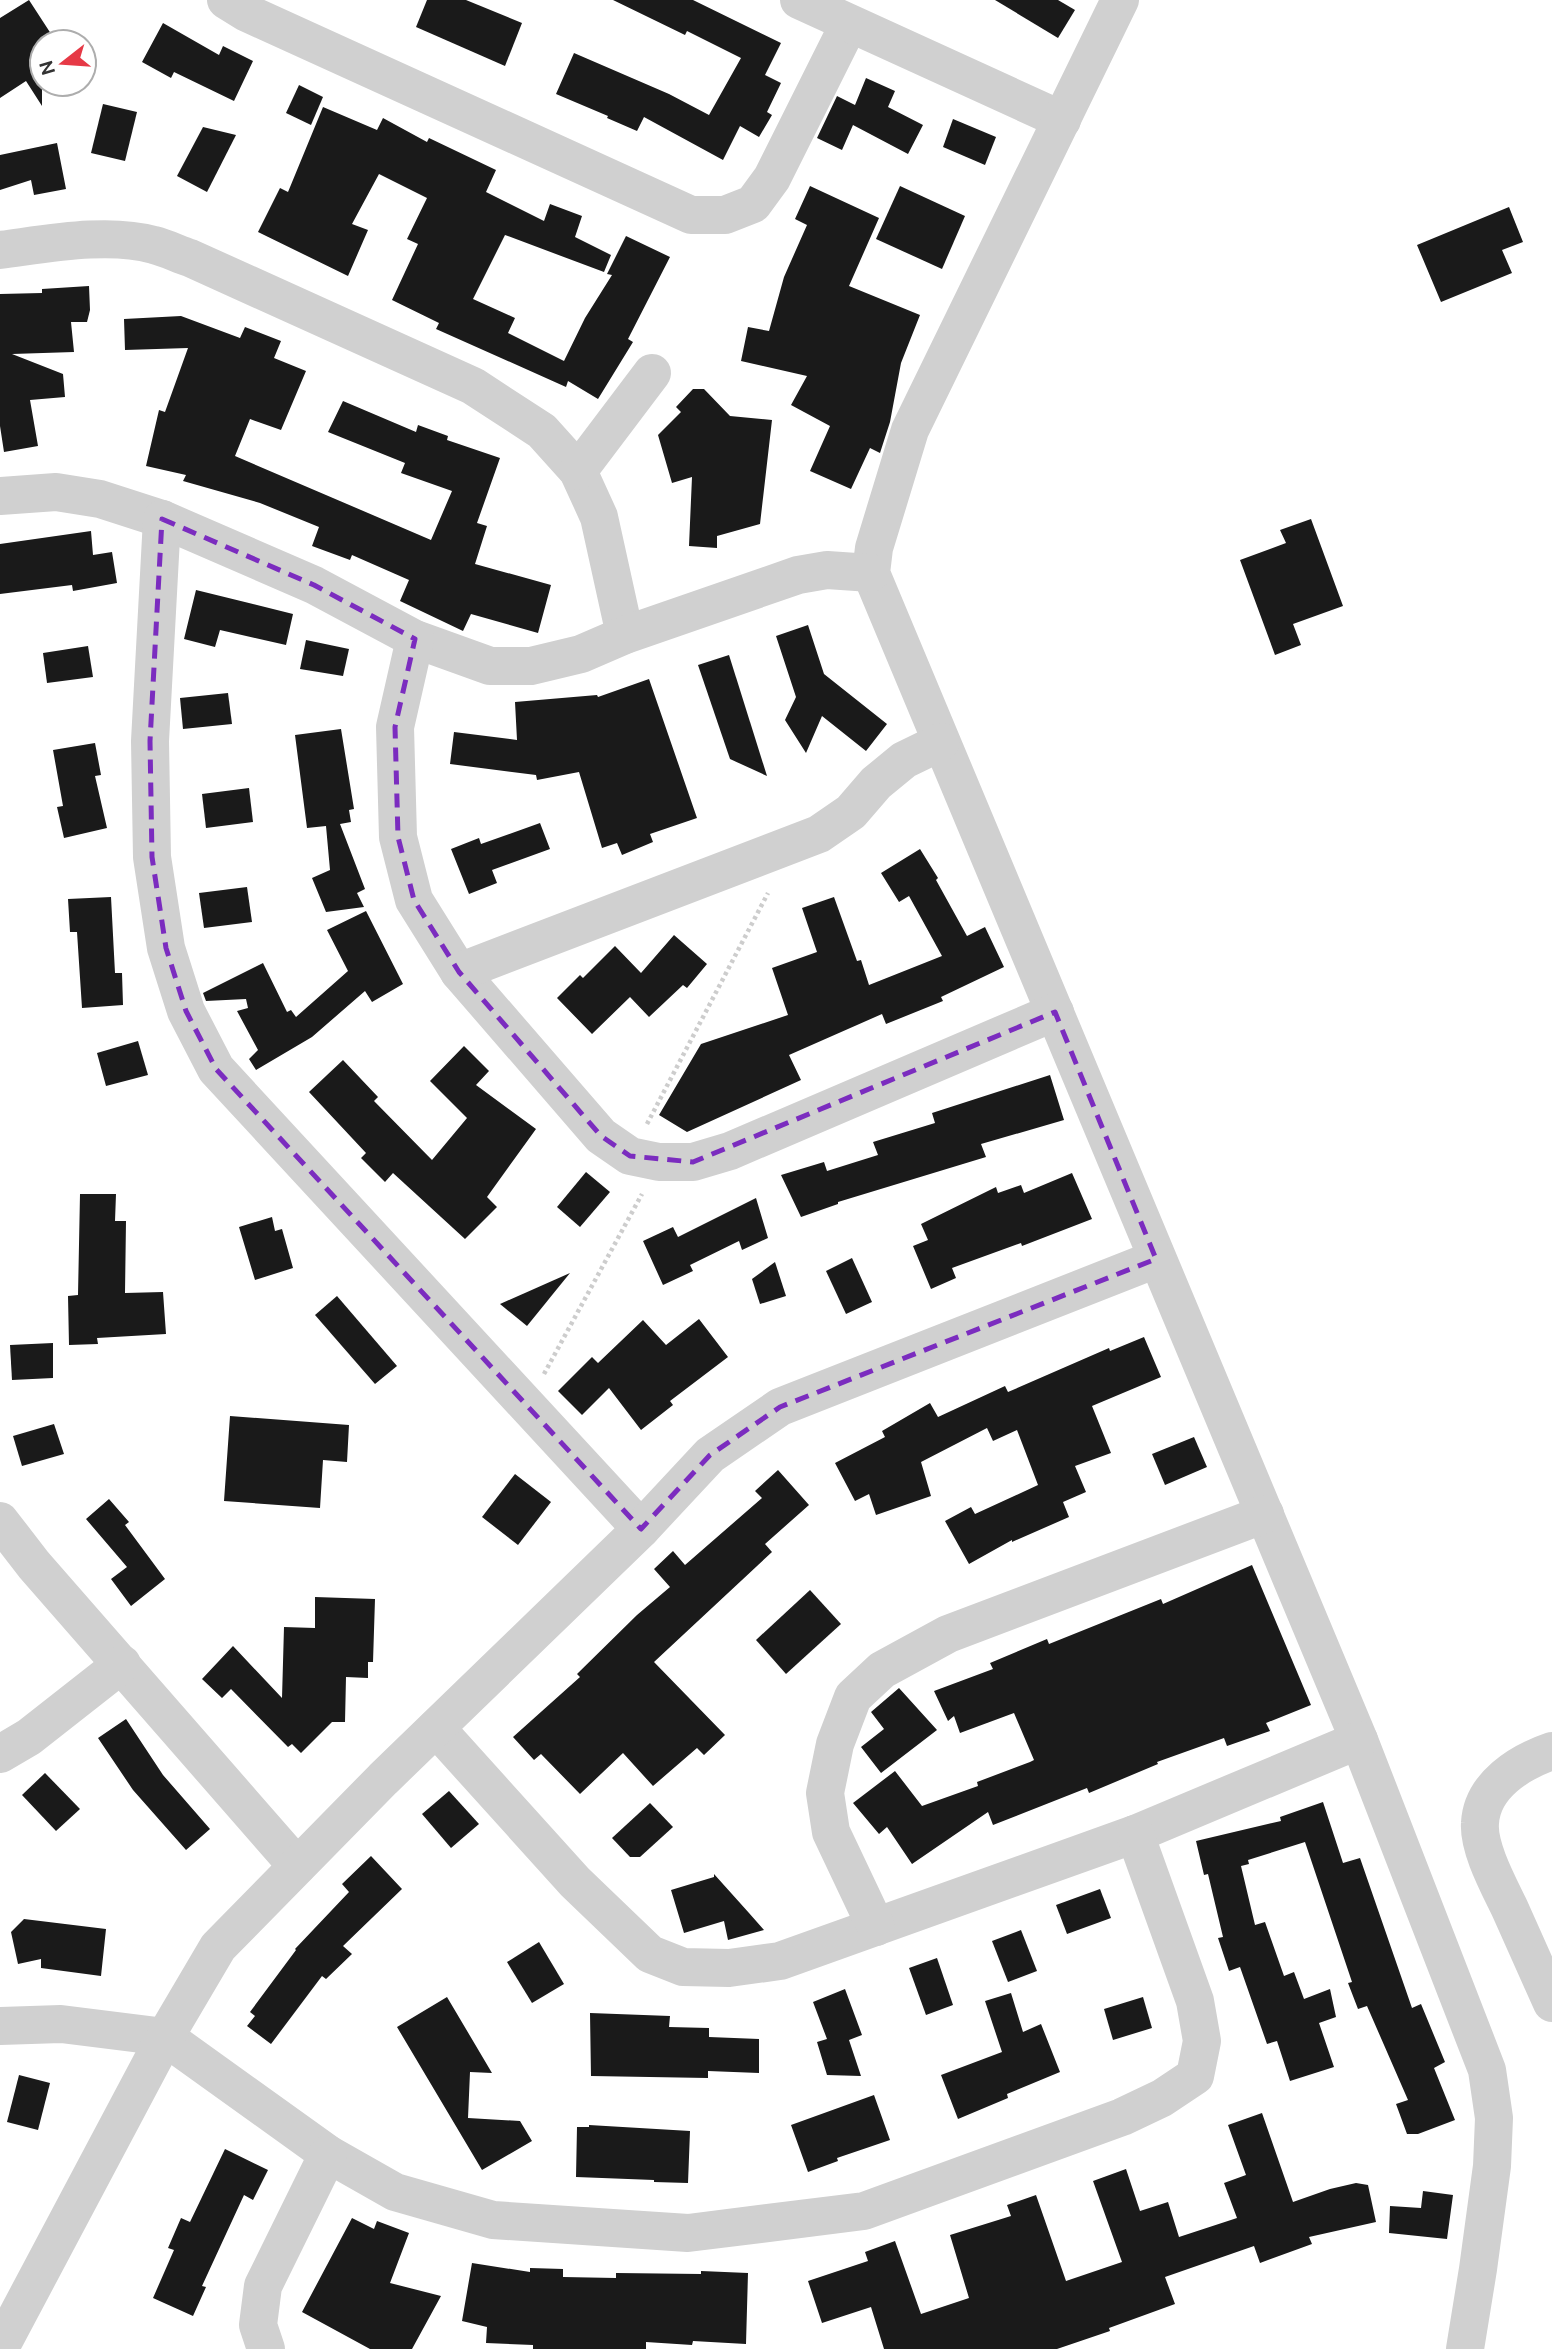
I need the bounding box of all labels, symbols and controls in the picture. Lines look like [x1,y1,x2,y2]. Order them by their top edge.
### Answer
north arrow [28,28,98,98]
text: N [34,58,59,78]

